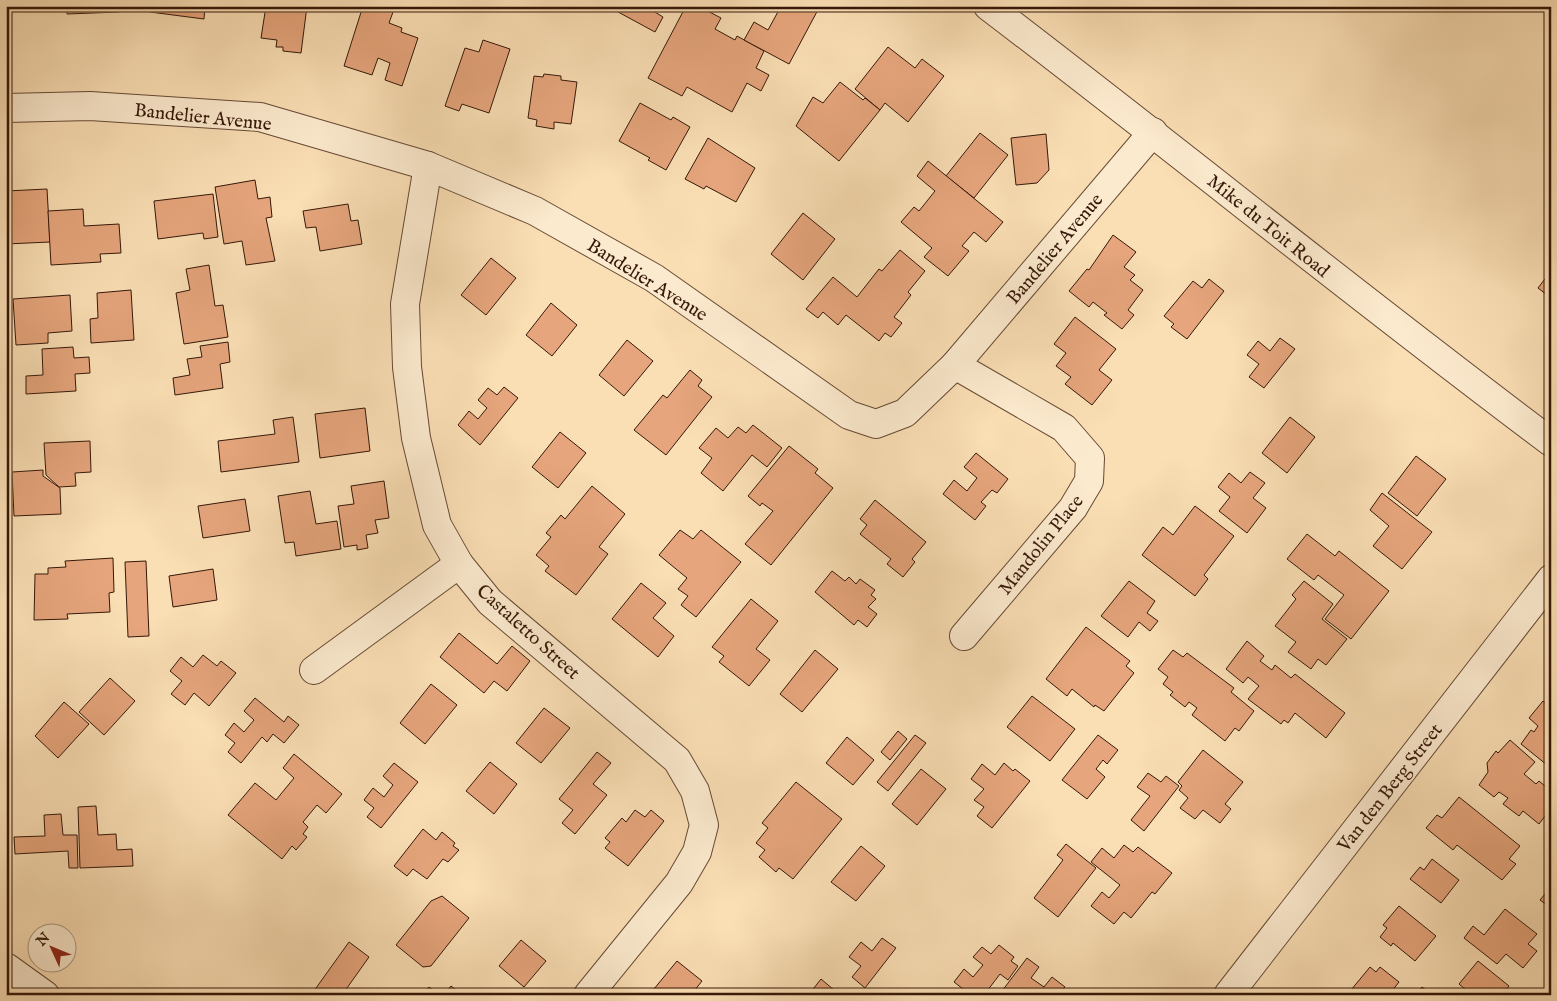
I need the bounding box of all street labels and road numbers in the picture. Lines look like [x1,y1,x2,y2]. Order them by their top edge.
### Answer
street label: Bandelier Avenue [133,99,273,137]
street label: Mike du Toit Road [1202,170,1335,284]
street label: Bandelier Avenue [1002,189,1109,310]
street label: Bandelier Avenue [582,234,712,328]
street label: Mandolin Place [994,490,1090,600]
street label: Castaletto Street [471,580,585,686]
street label: Van den Berg Street [1332,719,1449,858]

